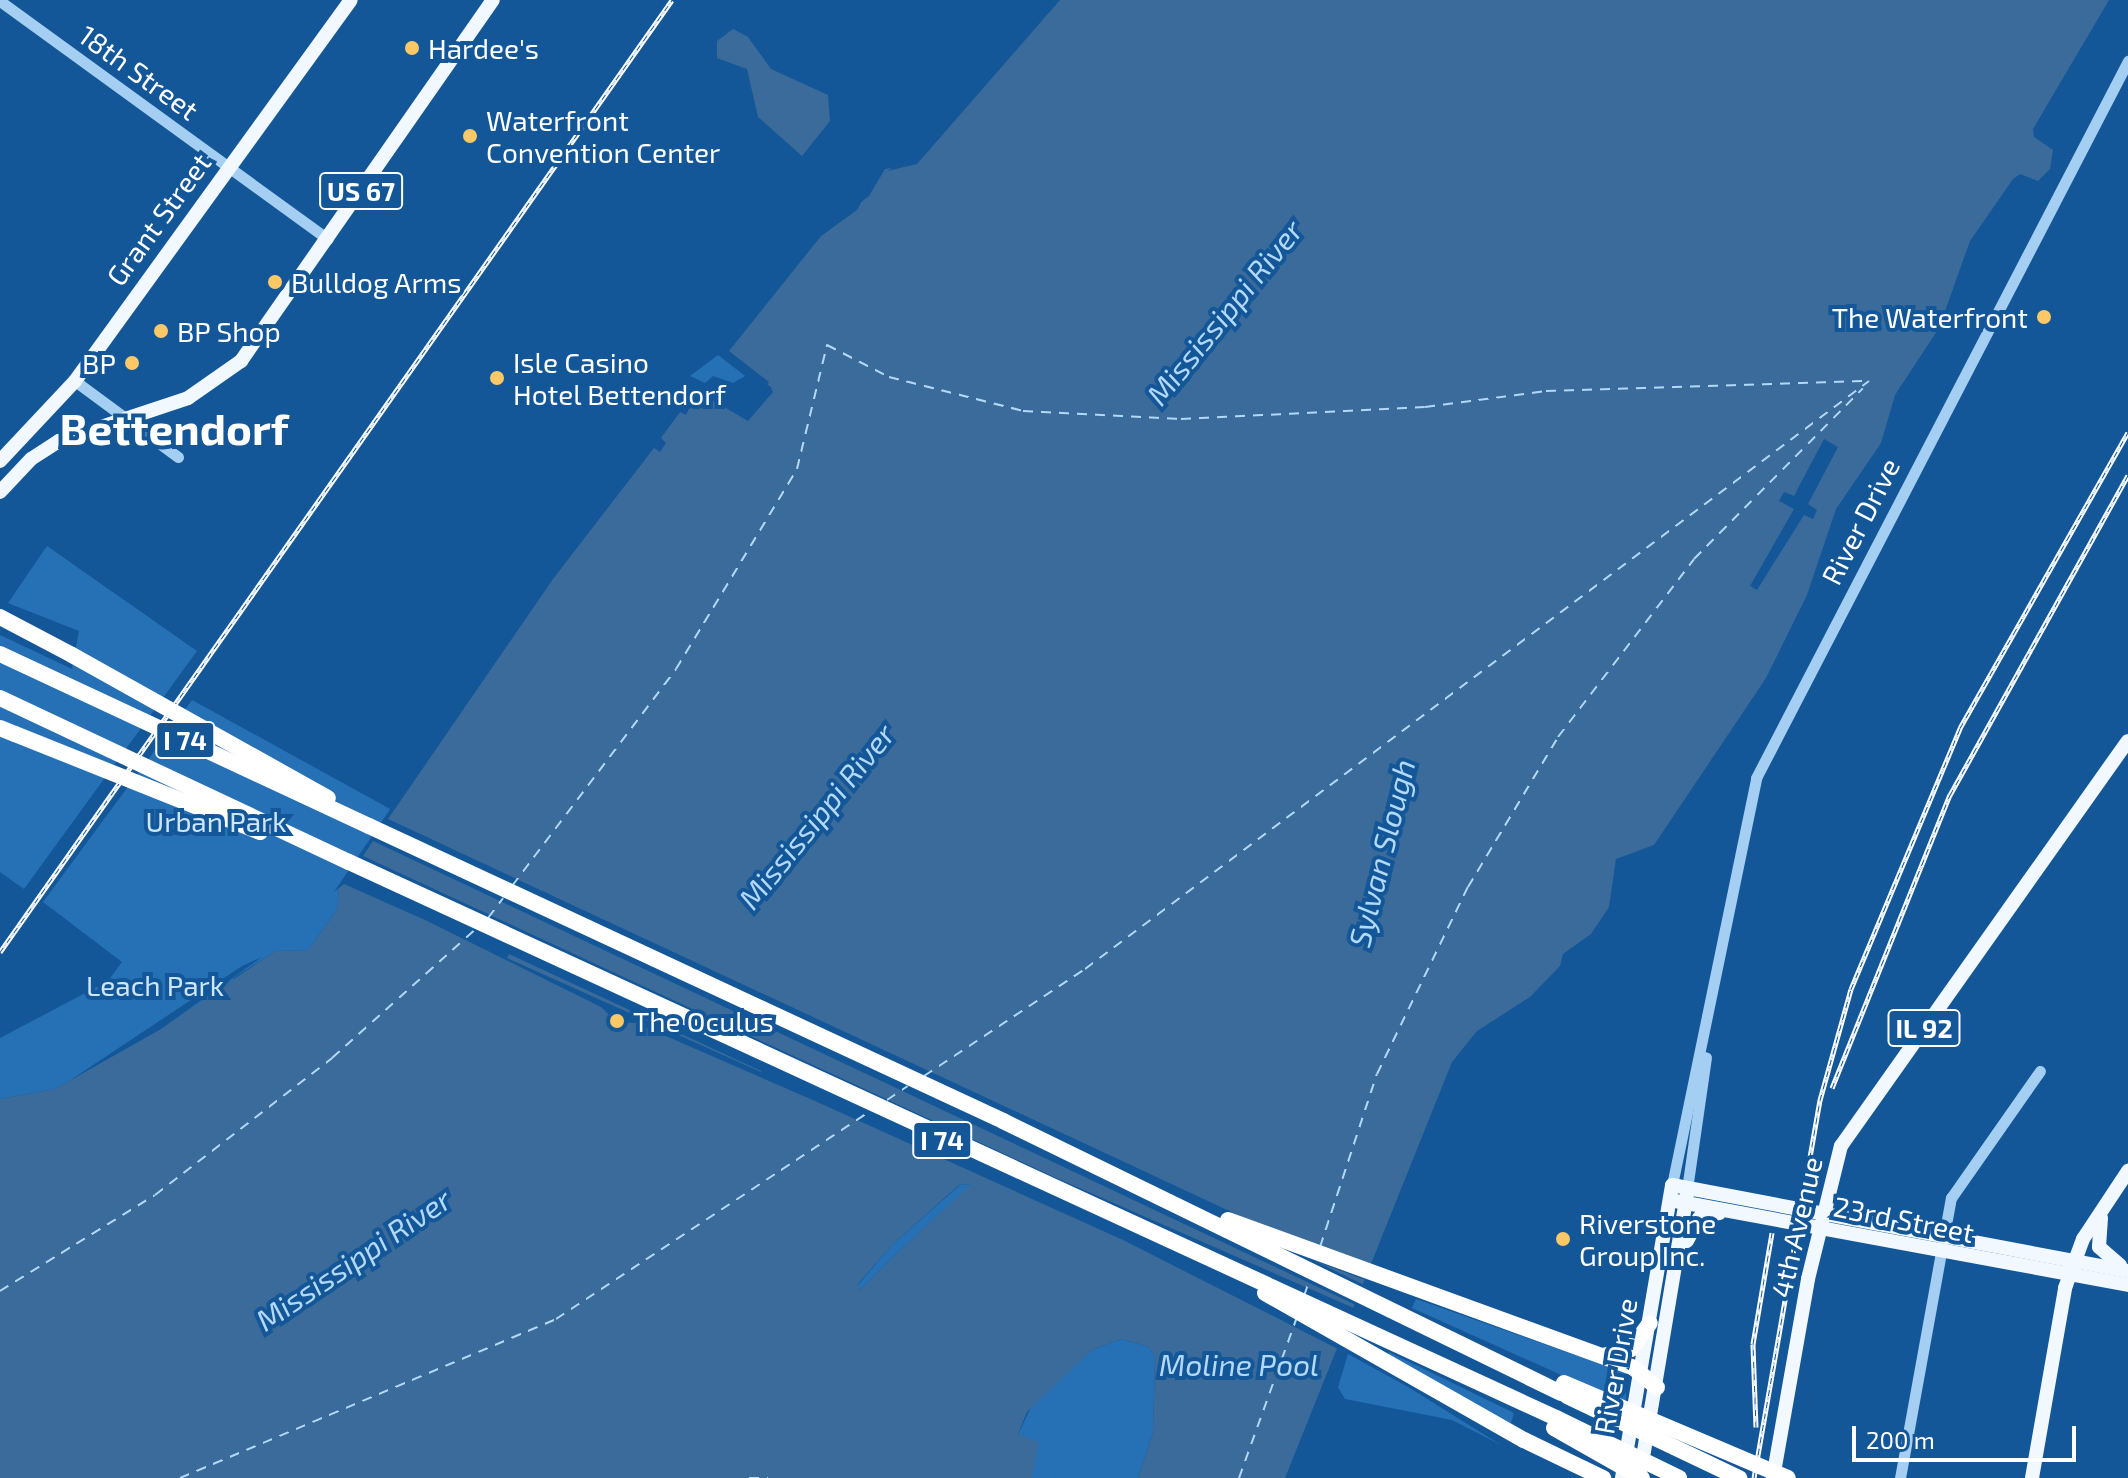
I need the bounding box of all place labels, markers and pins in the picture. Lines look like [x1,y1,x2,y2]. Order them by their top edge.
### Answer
place label: Hardee's [428,31,539,65]
marker: Hardee's [403,39,421,57]
place label: Waterfront Convention Center [486,103,720,169]
marker: Waterfront Convention Center [461,127,479,145]
place label: Bulldog Arms [291,265,462,299]
marker: Bulldog Arms [266,273,284,291]
place label: The Waterfront [1831,300,2028,334]
marker: The Waterfront [2035,308,2053,326]
place label: BP Shop [177,314,281,348]
marker: BP Shop [152,322,170,340]
place label: Isle Casino Hotel Bettendorf [513,345,727,411]
place label: BP [82,346,116,380]
marker: BP [123,354,141,372]
marker: Isle Casino Hotel Bettendorf [488,369,506,387]
place label: The Oculus [633,1004,774,1038]
marker: The Oculus [608,1012,626,1030]
place label: Riverstone Group Inc. [1579,1206,1716,1272]
marker: Riverstone Group Inc. [1554,1230,1572,1248]

